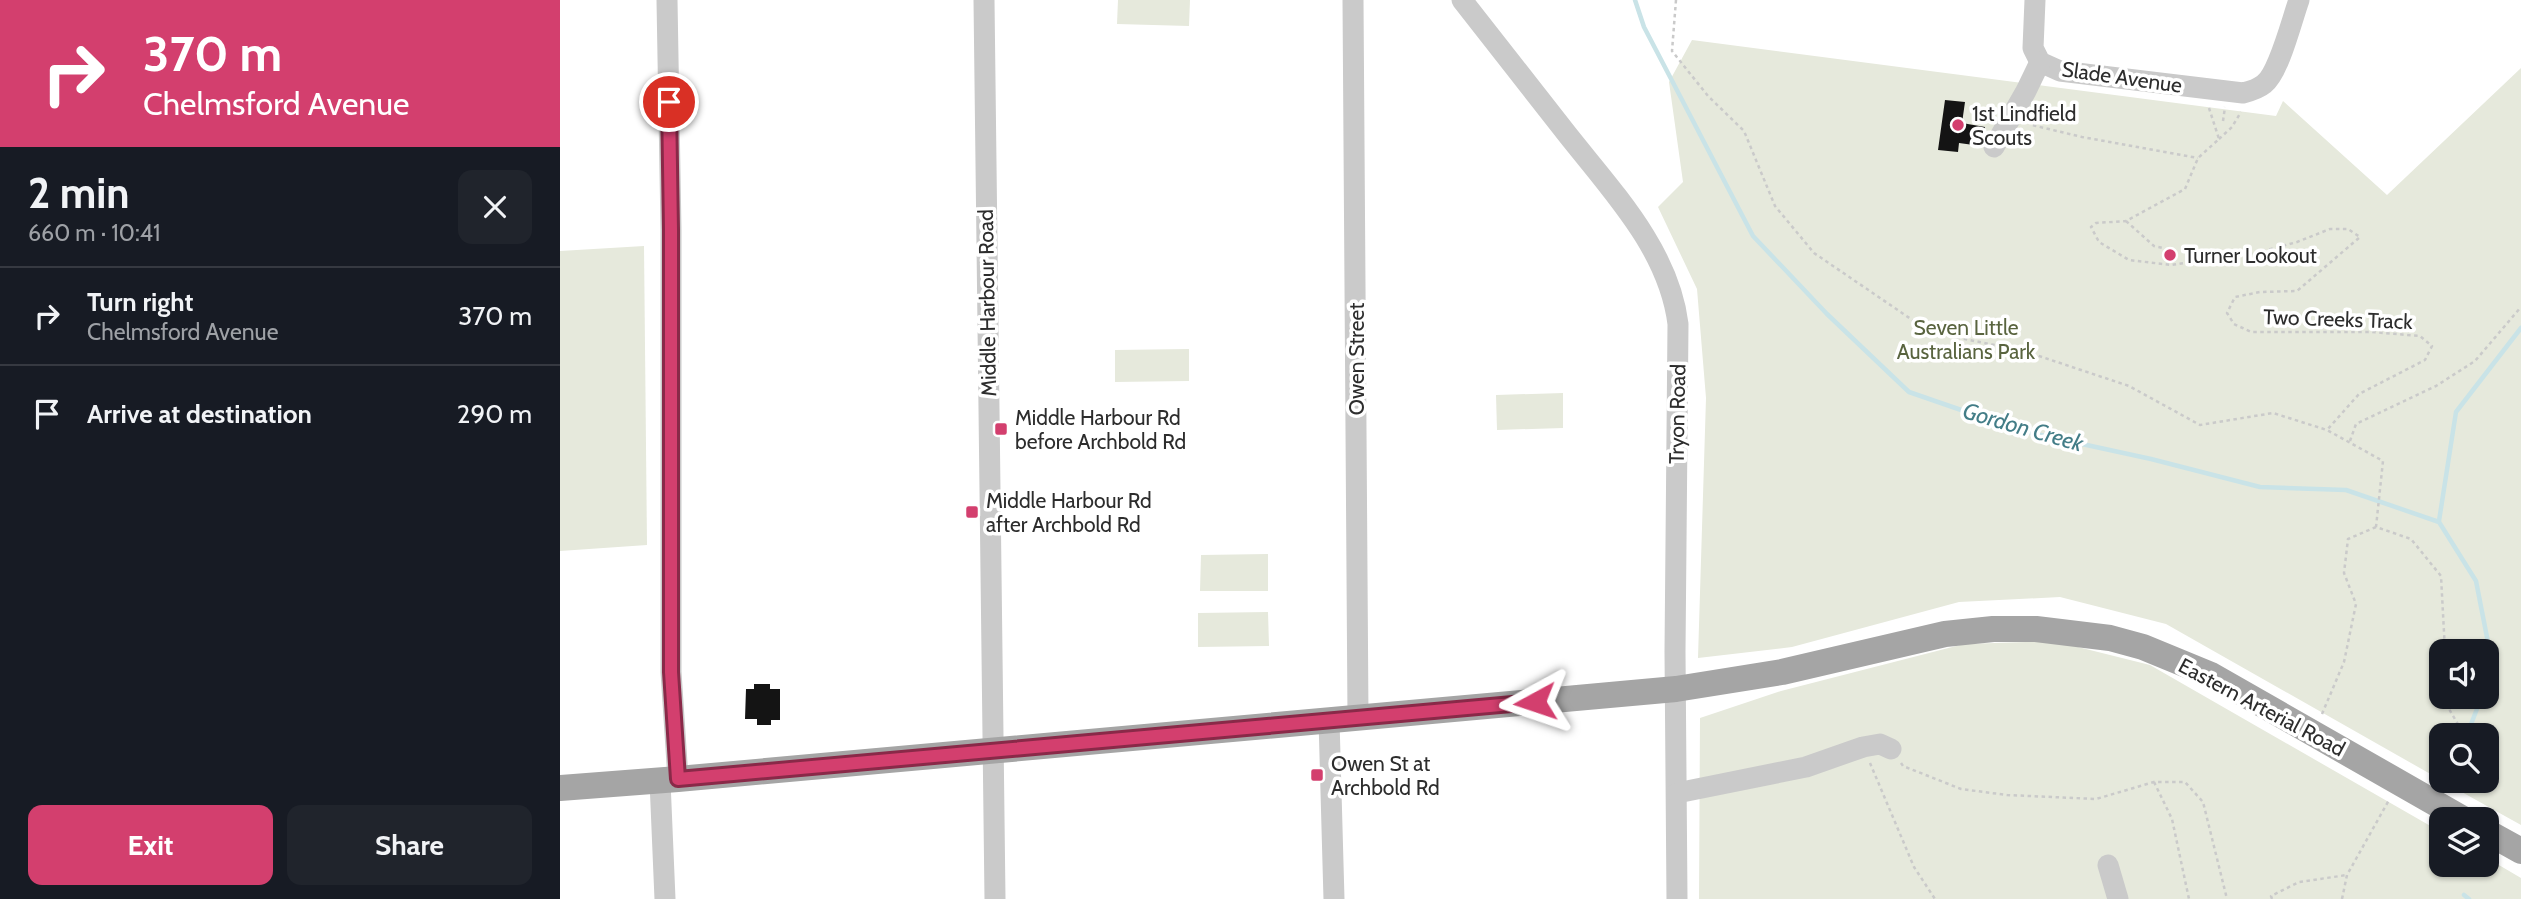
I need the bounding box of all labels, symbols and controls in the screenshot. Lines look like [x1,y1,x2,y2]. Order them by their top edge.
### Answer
text: 370 m [143,24,282,83]
icon: right [28,28,119,119]
street label: Slade Avenue [2060,56,2184,98]
pin [639,72,699,132]
icon: arrive [650,83,688,121]
text: Chelmsford Avenue [143,84,409,123]
place label: 1st Lindfield Scouts [1972,101,2076,150]
marker: 1st Lindfield Scouts [1950,117,1966,133]
text: 2 min [28,167,129,219]
button: close [458,170,532,244]
street label: Middle Harbour Road [973,209,1001,397]
text: 660 m · 10:41 [28,219,160,247]
place label: Turner Lookout [2184,243,2317,268]
marker: Turner Lookout [2162,247,2178,263]
text: Turn right [87,286,193,318]
icon: right [28,297,66,335]
text: 370 m [458,300,532,332]
street label: Owen Street [1344,303,1369,415]
street label: Two Creeks Track [2263,304,2414,334]
park label: Seven Little Australians Park [1897,315,2036,364]
text: Chelmsford Avenue [87,318,278,346]
street label: Tryon Road [1664,364,1690,464]
icon: arrive [28,395,66,433]
water label: Gordon Creek [1960,396,2088,458]
text: Arrive at destination [87,398,312,430]
text: 290 m [457,398,532,430]
place label: Middle Harbour Rd before Archbold Rd [1015,405,1186,454]
marker: Middle Harbour Rd before Archbold Rd [993,421,1009,437]
place label: Middle Harbour Rd after Archbold Rd [986,488,1152,537]
marker: Middle Harbour Rd after Archbold Rd [964,504,980,520]
map controls [2429,639,2499,877]
button: sound [2429,639,2499,709]
street label: Eastern Arterial Road [2174,653,2350,761]
position arrow [1498,665,1572,739]
button: search [2429,723,2499,793]
place label: Owen St at Archbold Rd [1331,751,1440,800]
marker: Owen St at Archbold Rd [1309,767,1325,783]
button: Exit [28,805,273,885]
button: Share [287,805,532,885]
button: layers [2429,807,2499,877]

